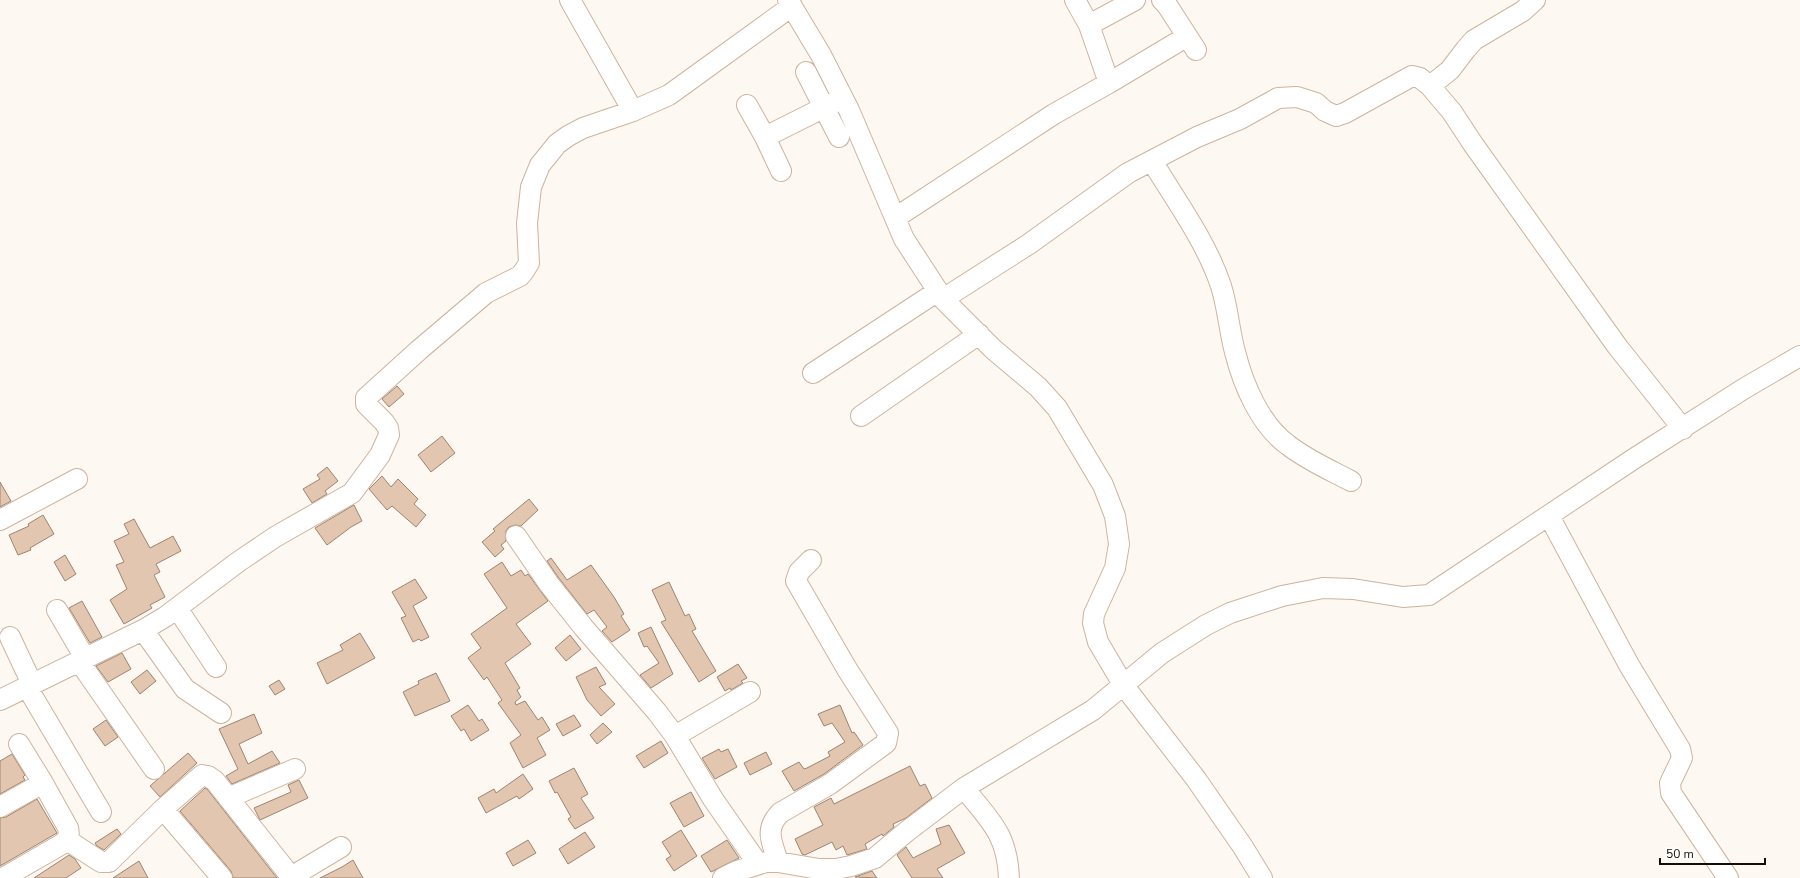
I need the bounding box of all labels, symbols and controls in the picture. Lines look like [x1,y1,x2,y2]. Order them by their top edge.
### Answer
scale bar [1660,840,1765,866]
text: 50 m [1666,846,1694,862]

